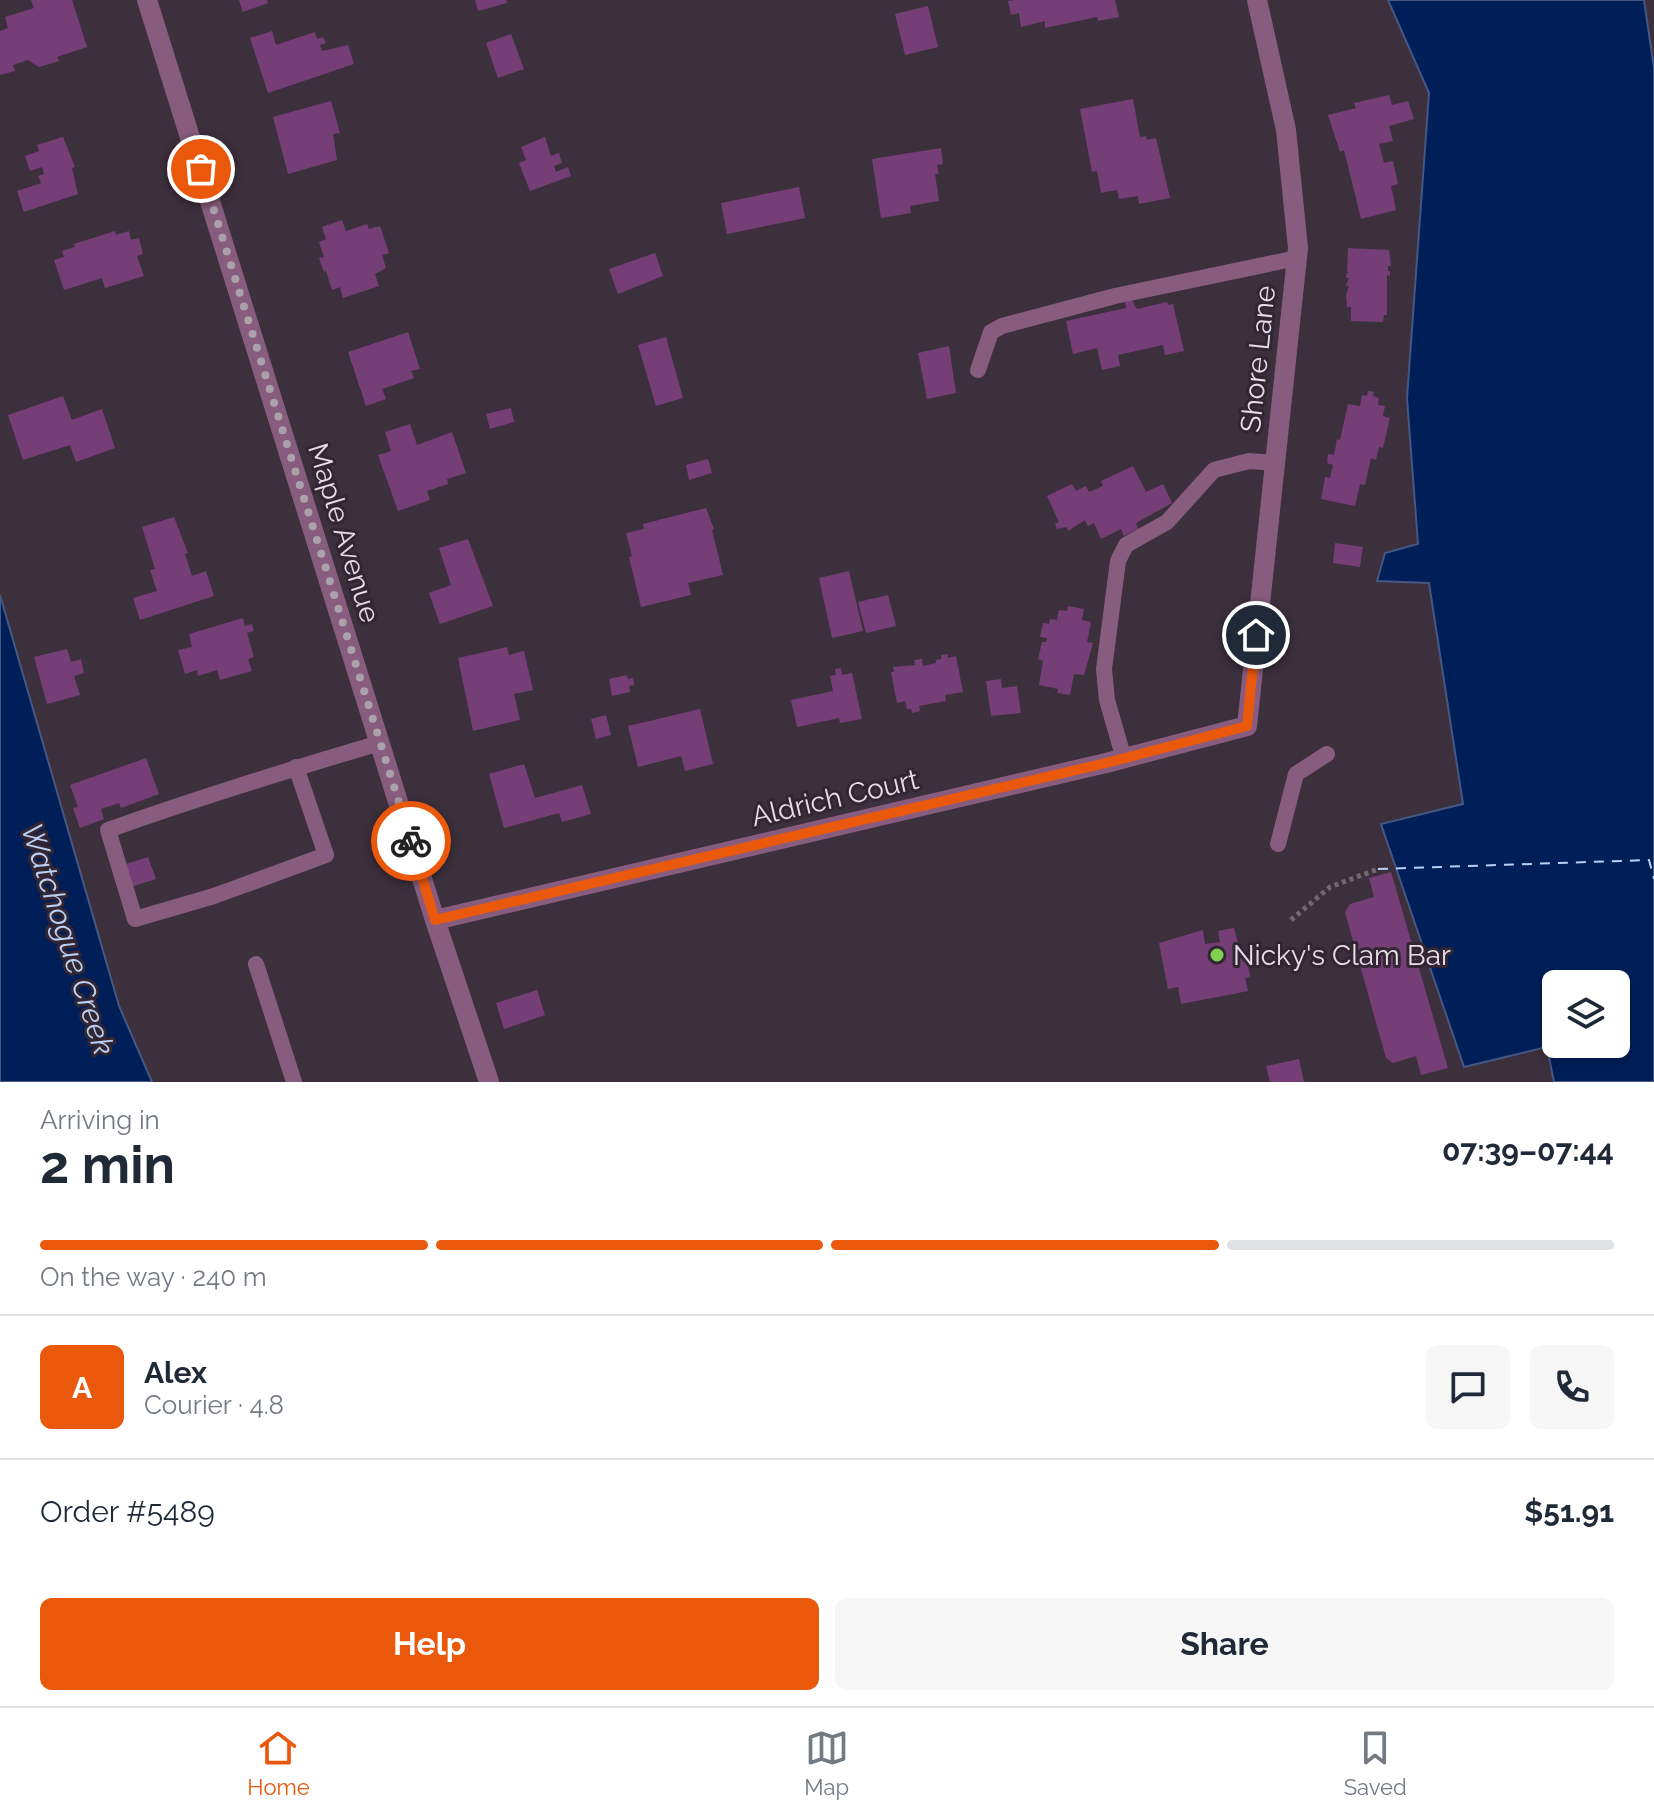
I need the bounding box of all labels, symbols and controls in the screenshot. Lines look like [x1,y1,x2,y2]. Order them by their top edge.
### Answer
pin [167,135,235,203]
icon: bag [179,147,223,191]
street label: Shore Lane [1234,284,1282,434]
street label: Maple Avenue [301,439,387,627]
pin [1222,601,1290,669]
icon: home [1234,613,1278,657]
street label: Aldrich Court [748,763,922,833]
courier [371,801,451,881]
water label: Watchogue Creek [14,819,122,1059]
icon: bike [389,819,433,863]
place label: Nicky's Clam Bar [1233,939,1451,972]
marker: Nicky's Clam Bar [1208,946,1226,964]
map controls [1542,970,1630,1058]
button: layers [1542,970,1630,1058]
text: Arriving in [40,1105,160,1135]
text: 07:39–07:44 [1442,1133,1614,1168]
text: 2 min [40,1134,175,1195]
text: On the way · 240 m [40,1262,267,1292]
button: chat [1426,1345,1510,1429]
button: phone [1530,1345,1614,1429]
text: Alex [144,1355,207,1390]
text: A [72,1370,92,1405]
text: Courier · 4.8 [144,1390,284,1420]
text: Order #5489 [40,1494,215,1529]
text: $51.91 [1524,1494,1614,1529]
button: Help [40,1598,819,1690]
button: Share [835,1598,1614,1690]
tab: Home [247,1726,310,1800]
tab: Map [804,1726,849,1800]
tab: Saved [1344,1726,1407,1800]

